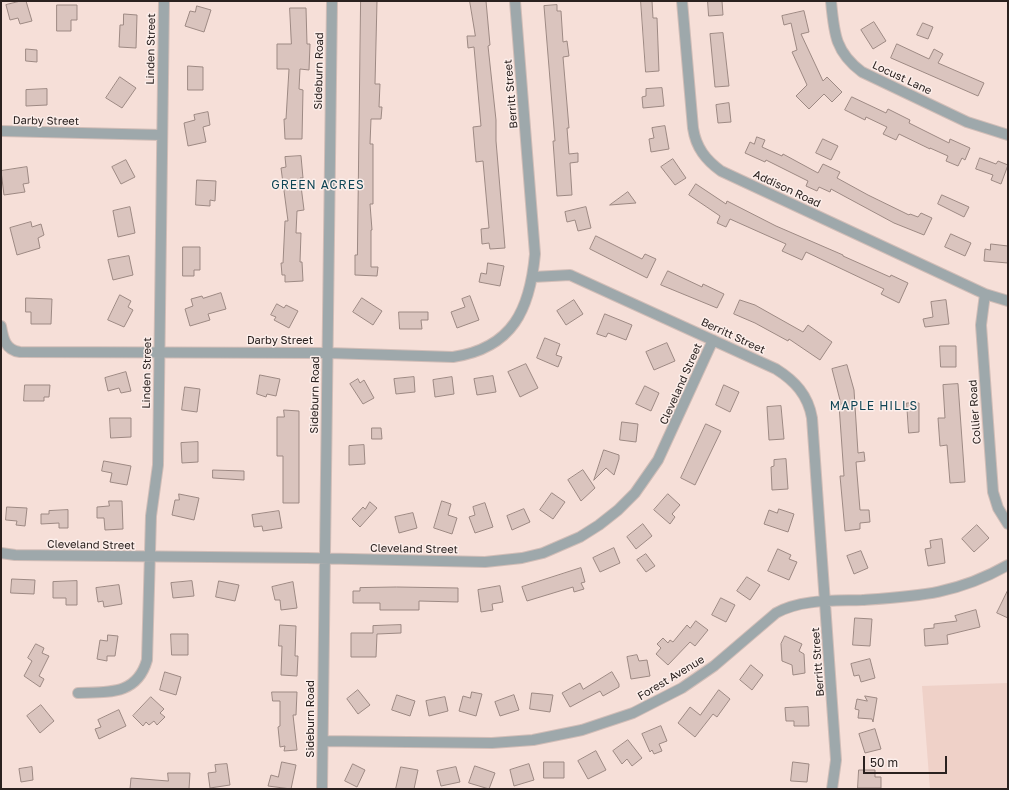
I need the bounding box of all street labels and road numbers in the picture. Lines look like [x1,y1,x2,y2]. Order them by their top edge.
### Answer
street label: Linden Street [144,13,158,85]
street label: Sideburn Road [312,32,326,110]
street label: Locust Lane [870,58,934,98]
street label: Berritt Street [501,59,521,129]
street label: Darby Street [13,114,79,128]
street label: Addison Road [751,168,823,210]
street label: Berritt Street [699,315,767,357]
street label: Darby Street [247,334,313,348]
street label: Linden Street [140,337,154,409]
street label: Cleveland Street [657,341,705,427]
street label: Sideburn Road [308,356,322,434]
street label: Collier Road [966,379,984,445]
street label: Cleveland Street [47,538,135,552]
street label: Cleveland Street [370,542,458,556]
street label: Berritt Street [809,627,827,697]
street label: Forest Avenue [635,653,707,703]
street label: Sideburn Road [304,680,318,758]

